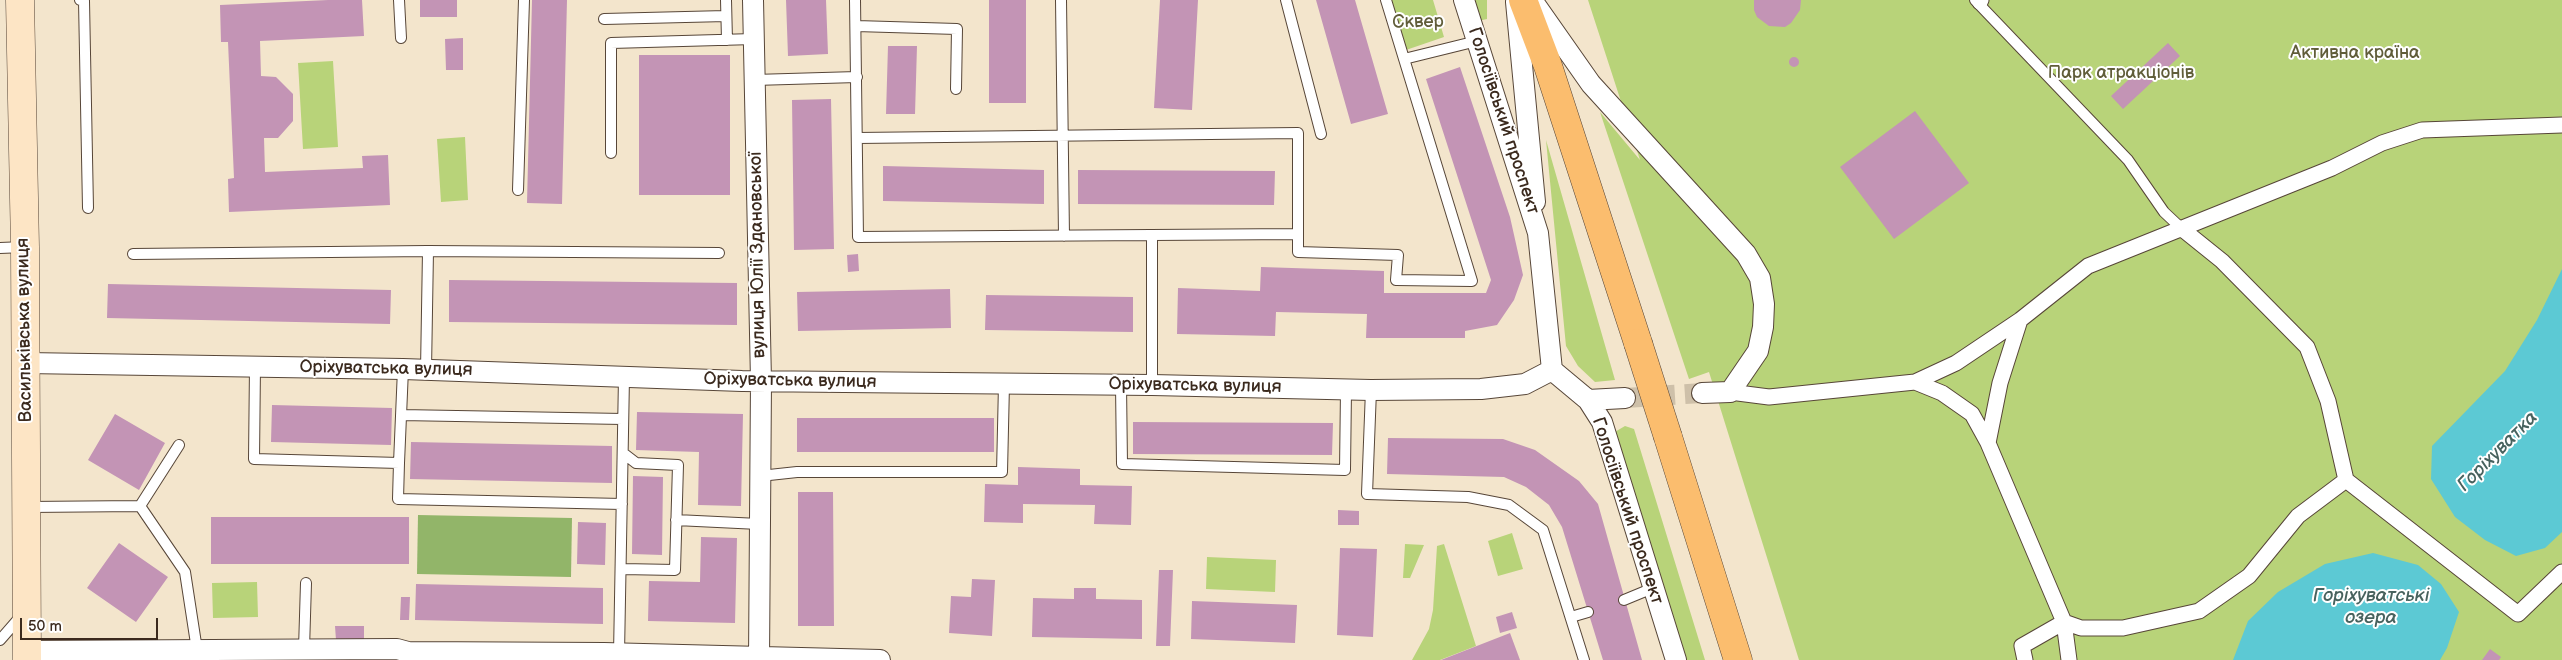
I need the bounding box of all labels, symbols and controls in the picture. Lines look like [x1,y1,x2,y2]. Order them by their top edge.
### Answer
park label: Сквер [1392,11,1444,33]
street label: Голосіївський проспект [1463,25,1543,217]
park label: Активна країна [2290,42,2420,64]
park label: Парк атракціонів [2048,62,2194,84]
street label: вулиця Юлії Здановської [745,151,771,359]
street label: Васильківська вулиця [13,238,37,422]
street label: Оріхуватська вулиця [299,357,473,381]
street label: Оріхуватська вулиця [703,369,877,393]
street label: Оріхуватська вулиця [1108,374,1282,398]
water label: Горіхуватка [2453,407,2543,497]
street label: Голосіївський проспект [1587,415,1667,607]
water label: Горіхуватські озера [2313,585,2429,629]
scale bar [22,608,160,640]
text: 50 m [28,617,62,636]

